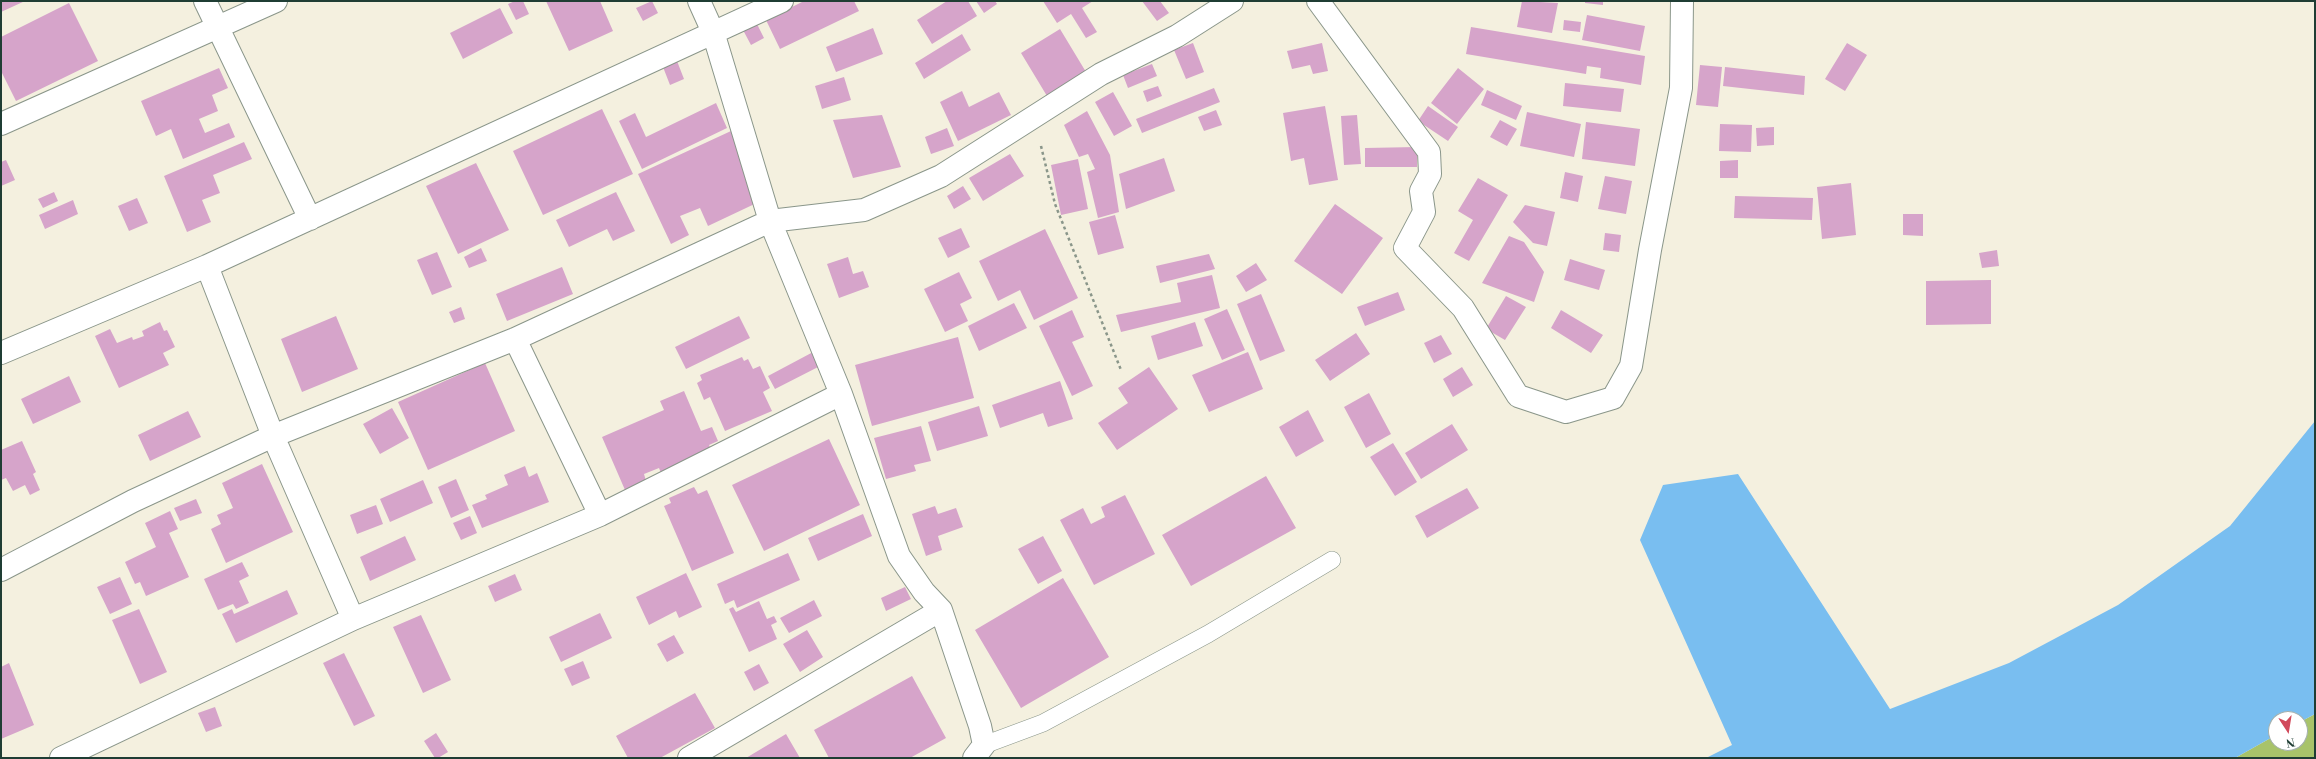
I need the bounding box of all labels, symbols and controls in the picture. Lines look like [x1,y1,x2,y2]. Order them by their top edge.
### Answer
north arrow [2268,711,2308,751]
text: N [2285,734,2296,750]

